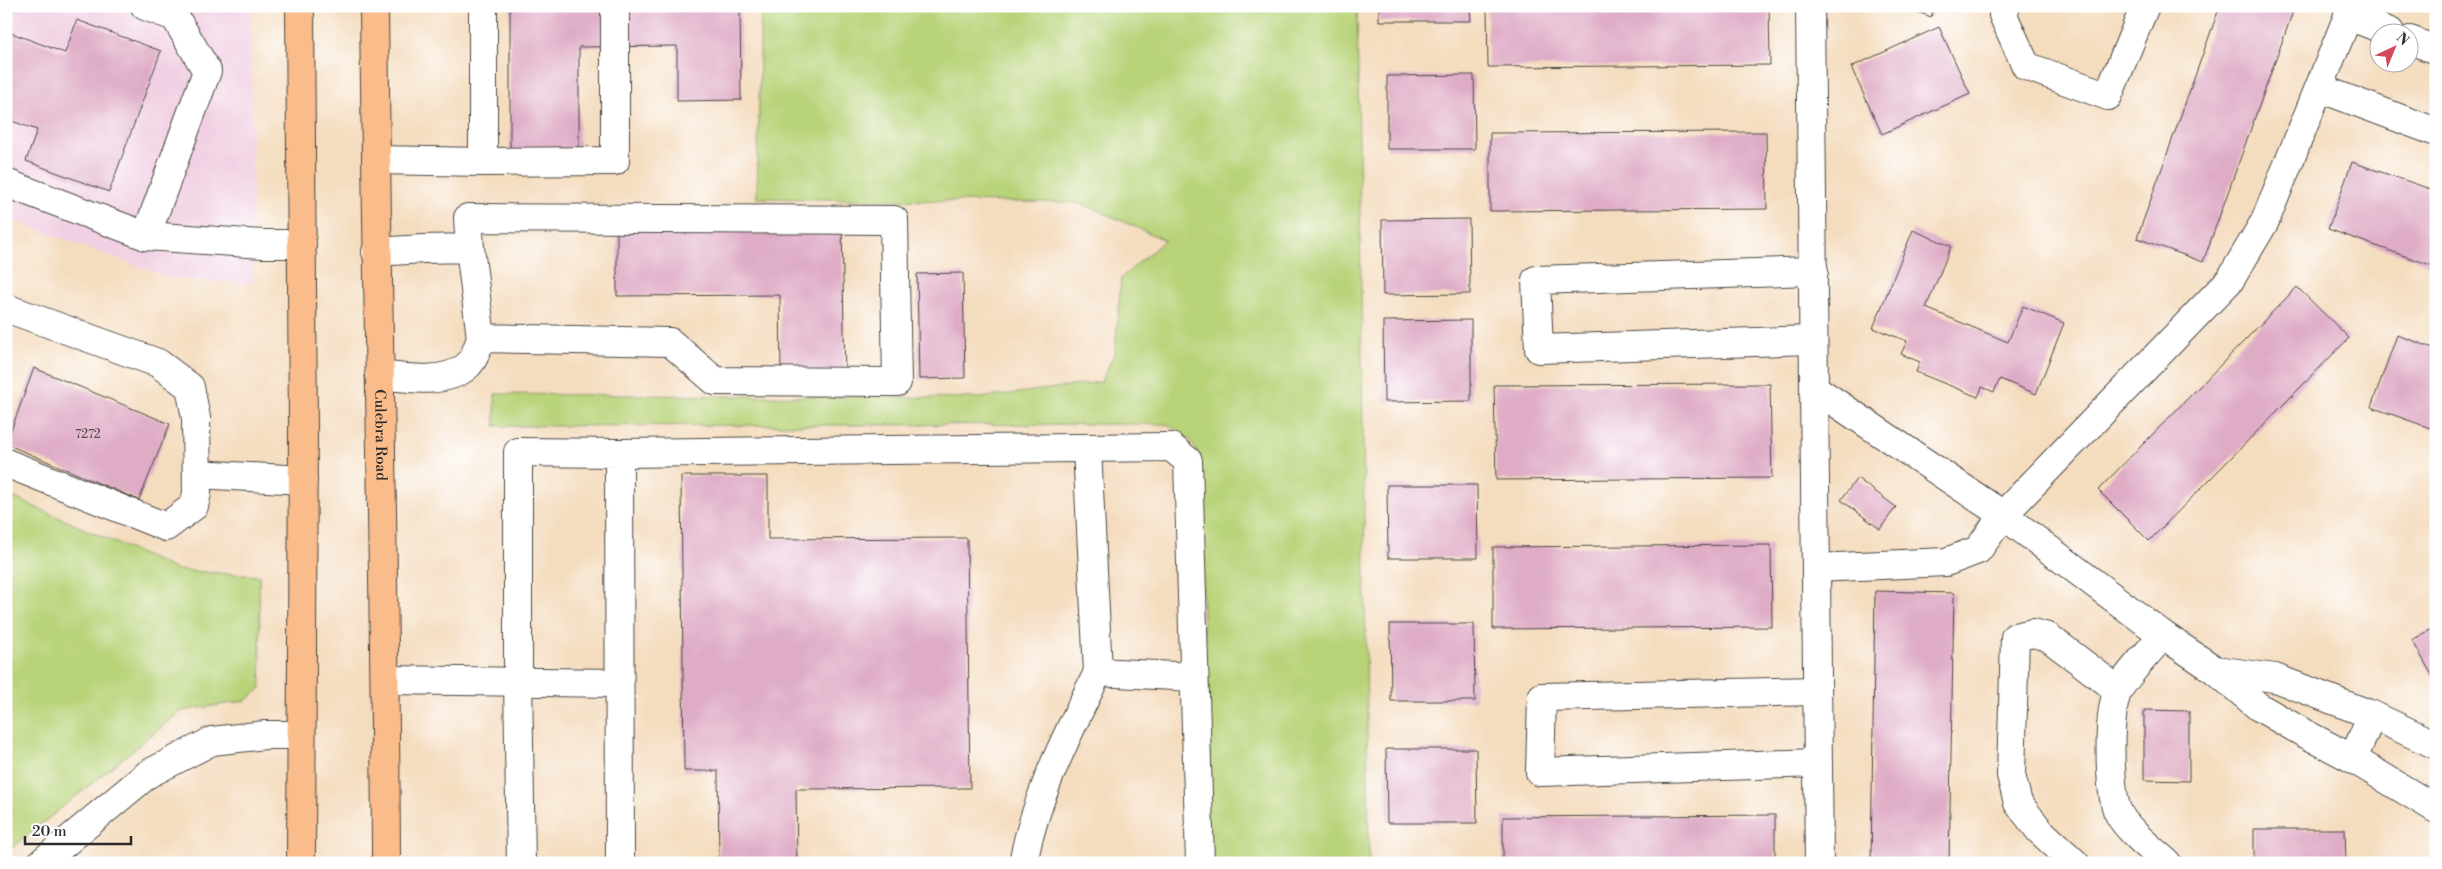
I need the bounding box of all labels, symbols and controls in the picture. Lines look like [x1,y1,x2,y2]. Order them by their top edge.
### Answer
north arrow [2370,22,2420,72]
text: N [2392,29,2413,50]
street label: Culebra Road [370,389,391,481]
house number: 7272 [75,427,101,442]
scale bar [25,814,131,846]
text: 20 m [32,822,67,841]

